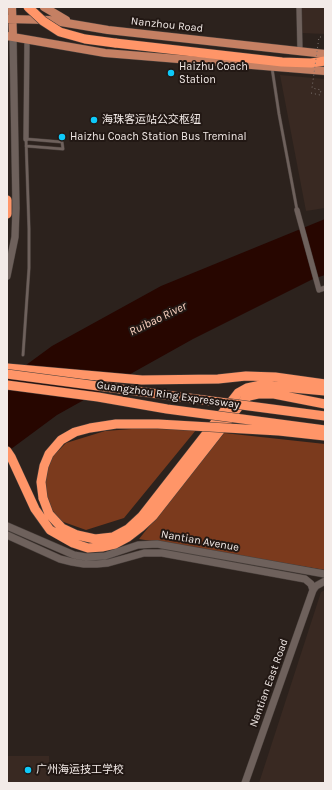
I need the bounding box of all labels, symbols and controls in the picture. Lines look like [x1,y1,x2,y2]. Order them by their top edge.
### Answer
street label: Nanzhou Road [130,15,204,35]
place label: Haizhu Coach Station [179,60,248,86]
marker: Haizhu Coach Station [166,68,176,78]
place label: 海珠客运站公交枢纽 [102,113,201,127]
marker: 海珠客运站公交枢纽 [89,115,99,125]
place label: Haizhu Coach Station Bus Treminal [70,130,247,144]
marker: Haizhu Coach Station Bus Treminal [57,132,67,142]
water label: Ruibao River [127,299,189,339]
street label: Guangzhou Ring Expressway [96,378,240,412]
street label: Nantian Avenue [160,528,240,554]
street label: Nantian East Road [247,637,291,729]
place label: 广州海运技工学校 [36,763,124,777]
marker: 广州海运技工学校 [23,765,33,775]

